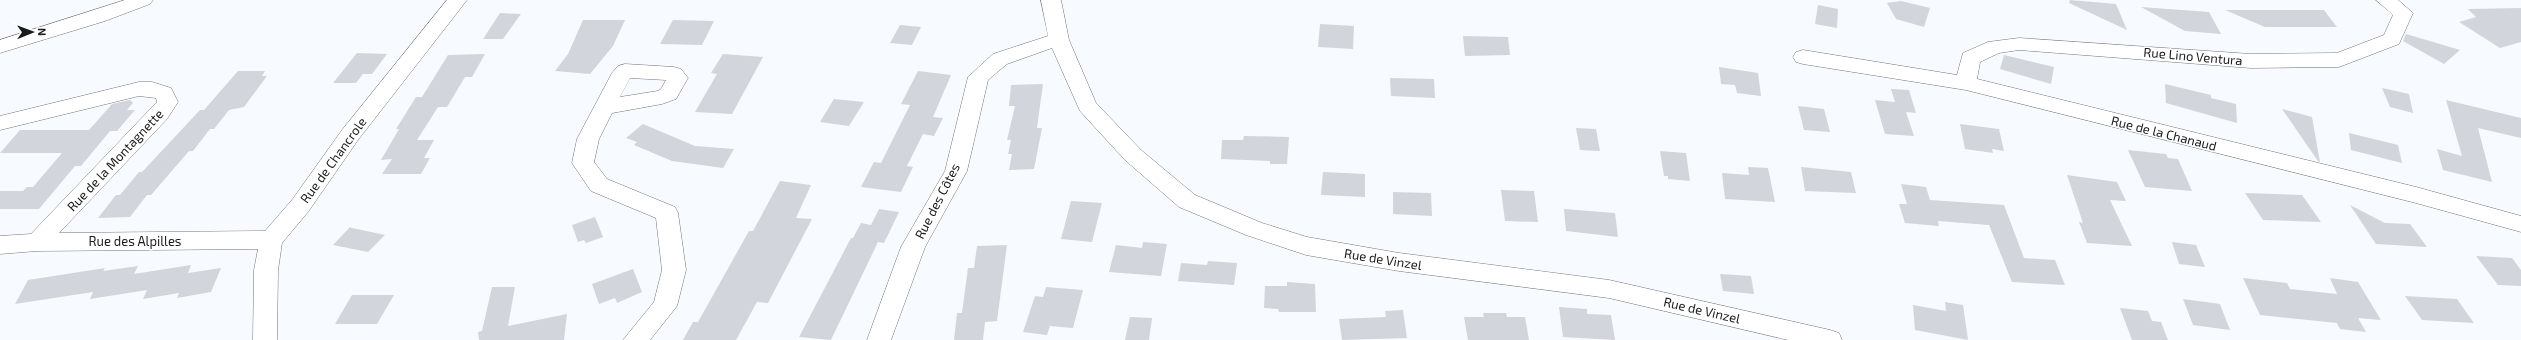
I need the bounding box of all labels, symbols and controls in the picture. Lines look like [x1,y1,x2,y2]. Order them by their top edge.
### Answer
north arrow [12,12,52,52]
text: N [36,28,49,36]
street label: Rue Lino Ventura [2143,44,2243,68]
street label: Rue de la Montagnette [64,106,166,214]
street label: Rue de la Chanaud [2110,112,2218,154]
street label: Rue de Chancrole [297,114,369,206]
street label: Rue des Côtes [911,161,963,241]
street label: Rue des Alpilles [89,233,181,249]
street label: Rue de Vinzel [1343,245,1423,273]
street label: Rue de Vinzel [1662,293,1742,327]

